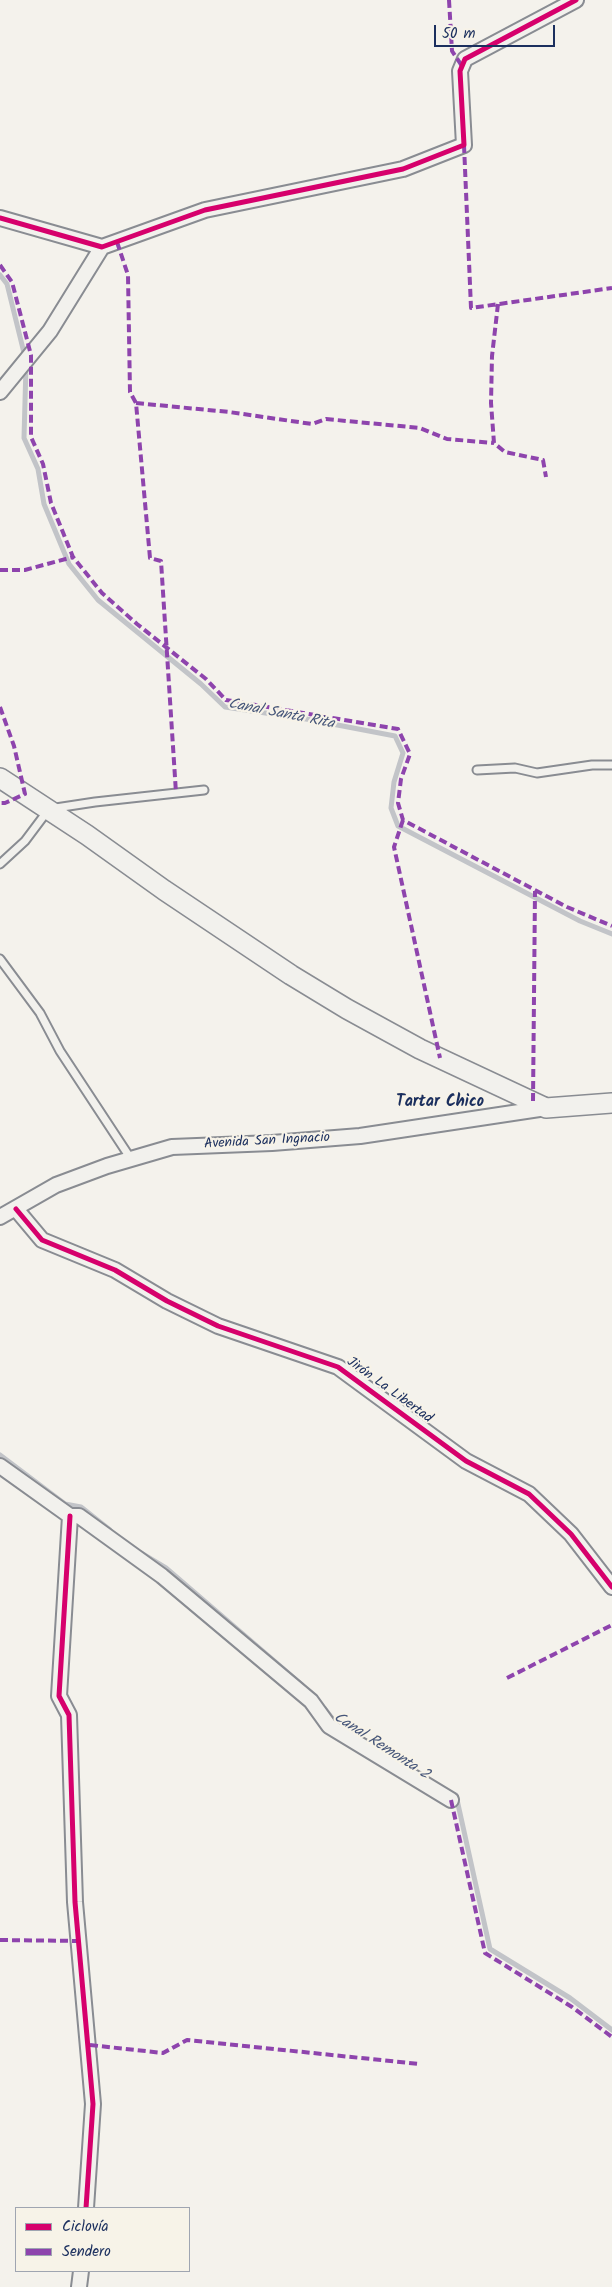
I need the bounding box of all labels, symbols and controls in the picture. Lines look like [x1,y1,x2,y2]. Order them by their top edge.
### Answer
scale bar [437,15,558,47]
text: 50 m [442,22,476,46]
water label: Canal Santa Rita [226,696,336,734]
district label: Tartar Chico [396,1093,484,1113]
street label: Avenida San Ingnacio [204,1130,330,1154]
street label: Jirón La Libertad [343,1354,435,1428]
water label: Canal Remonta 2 [330,1709,432,1785]
legend [15,2207,190,2272]
text: Ciclovía [62,2215,109,2239]
text: Sendero [62,2240,111,2264]

